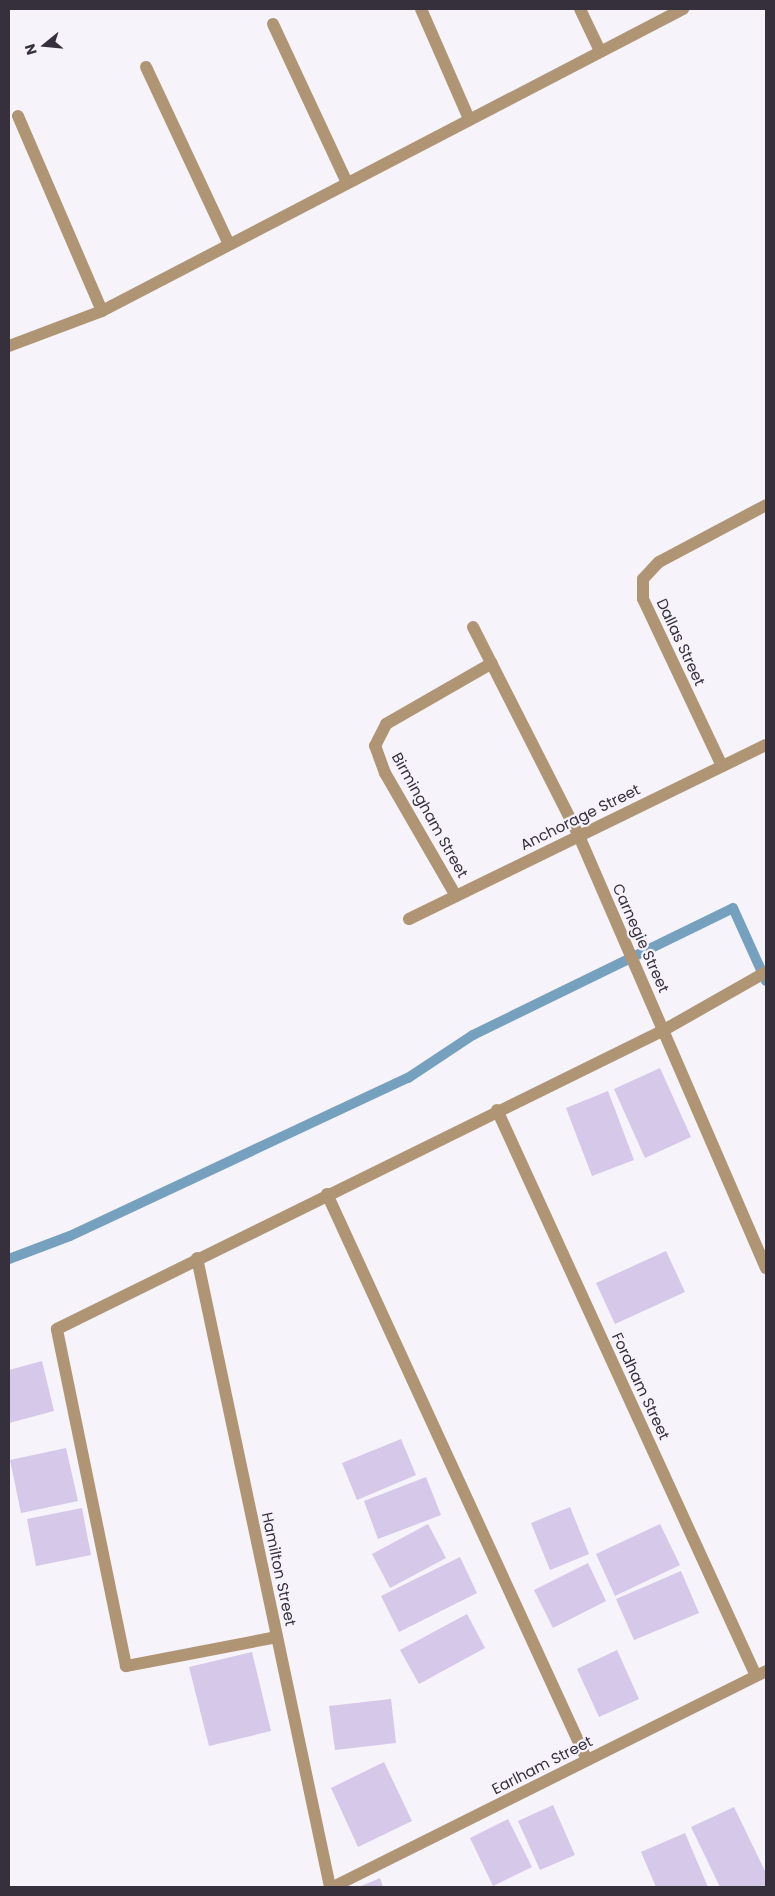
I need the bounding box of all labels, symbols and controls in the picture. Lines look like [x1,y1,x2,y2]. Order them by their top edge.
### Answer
north arrow [20,20,70,70]
text: N [20,41,42,57]
street label: Dallas Street [653,596,709,688]
street label: Birmingham Street [388,749,472,881]
street label: Anchorage Street [517,780,643,854]
street label: Carnegie Street [609,881,673,995]
street label: Fordham Street [608,1330,674,1442]
street label: Hamilton Street [258,1510,300,1628]
street label: Earlham Street [489,1732,595,1798]

